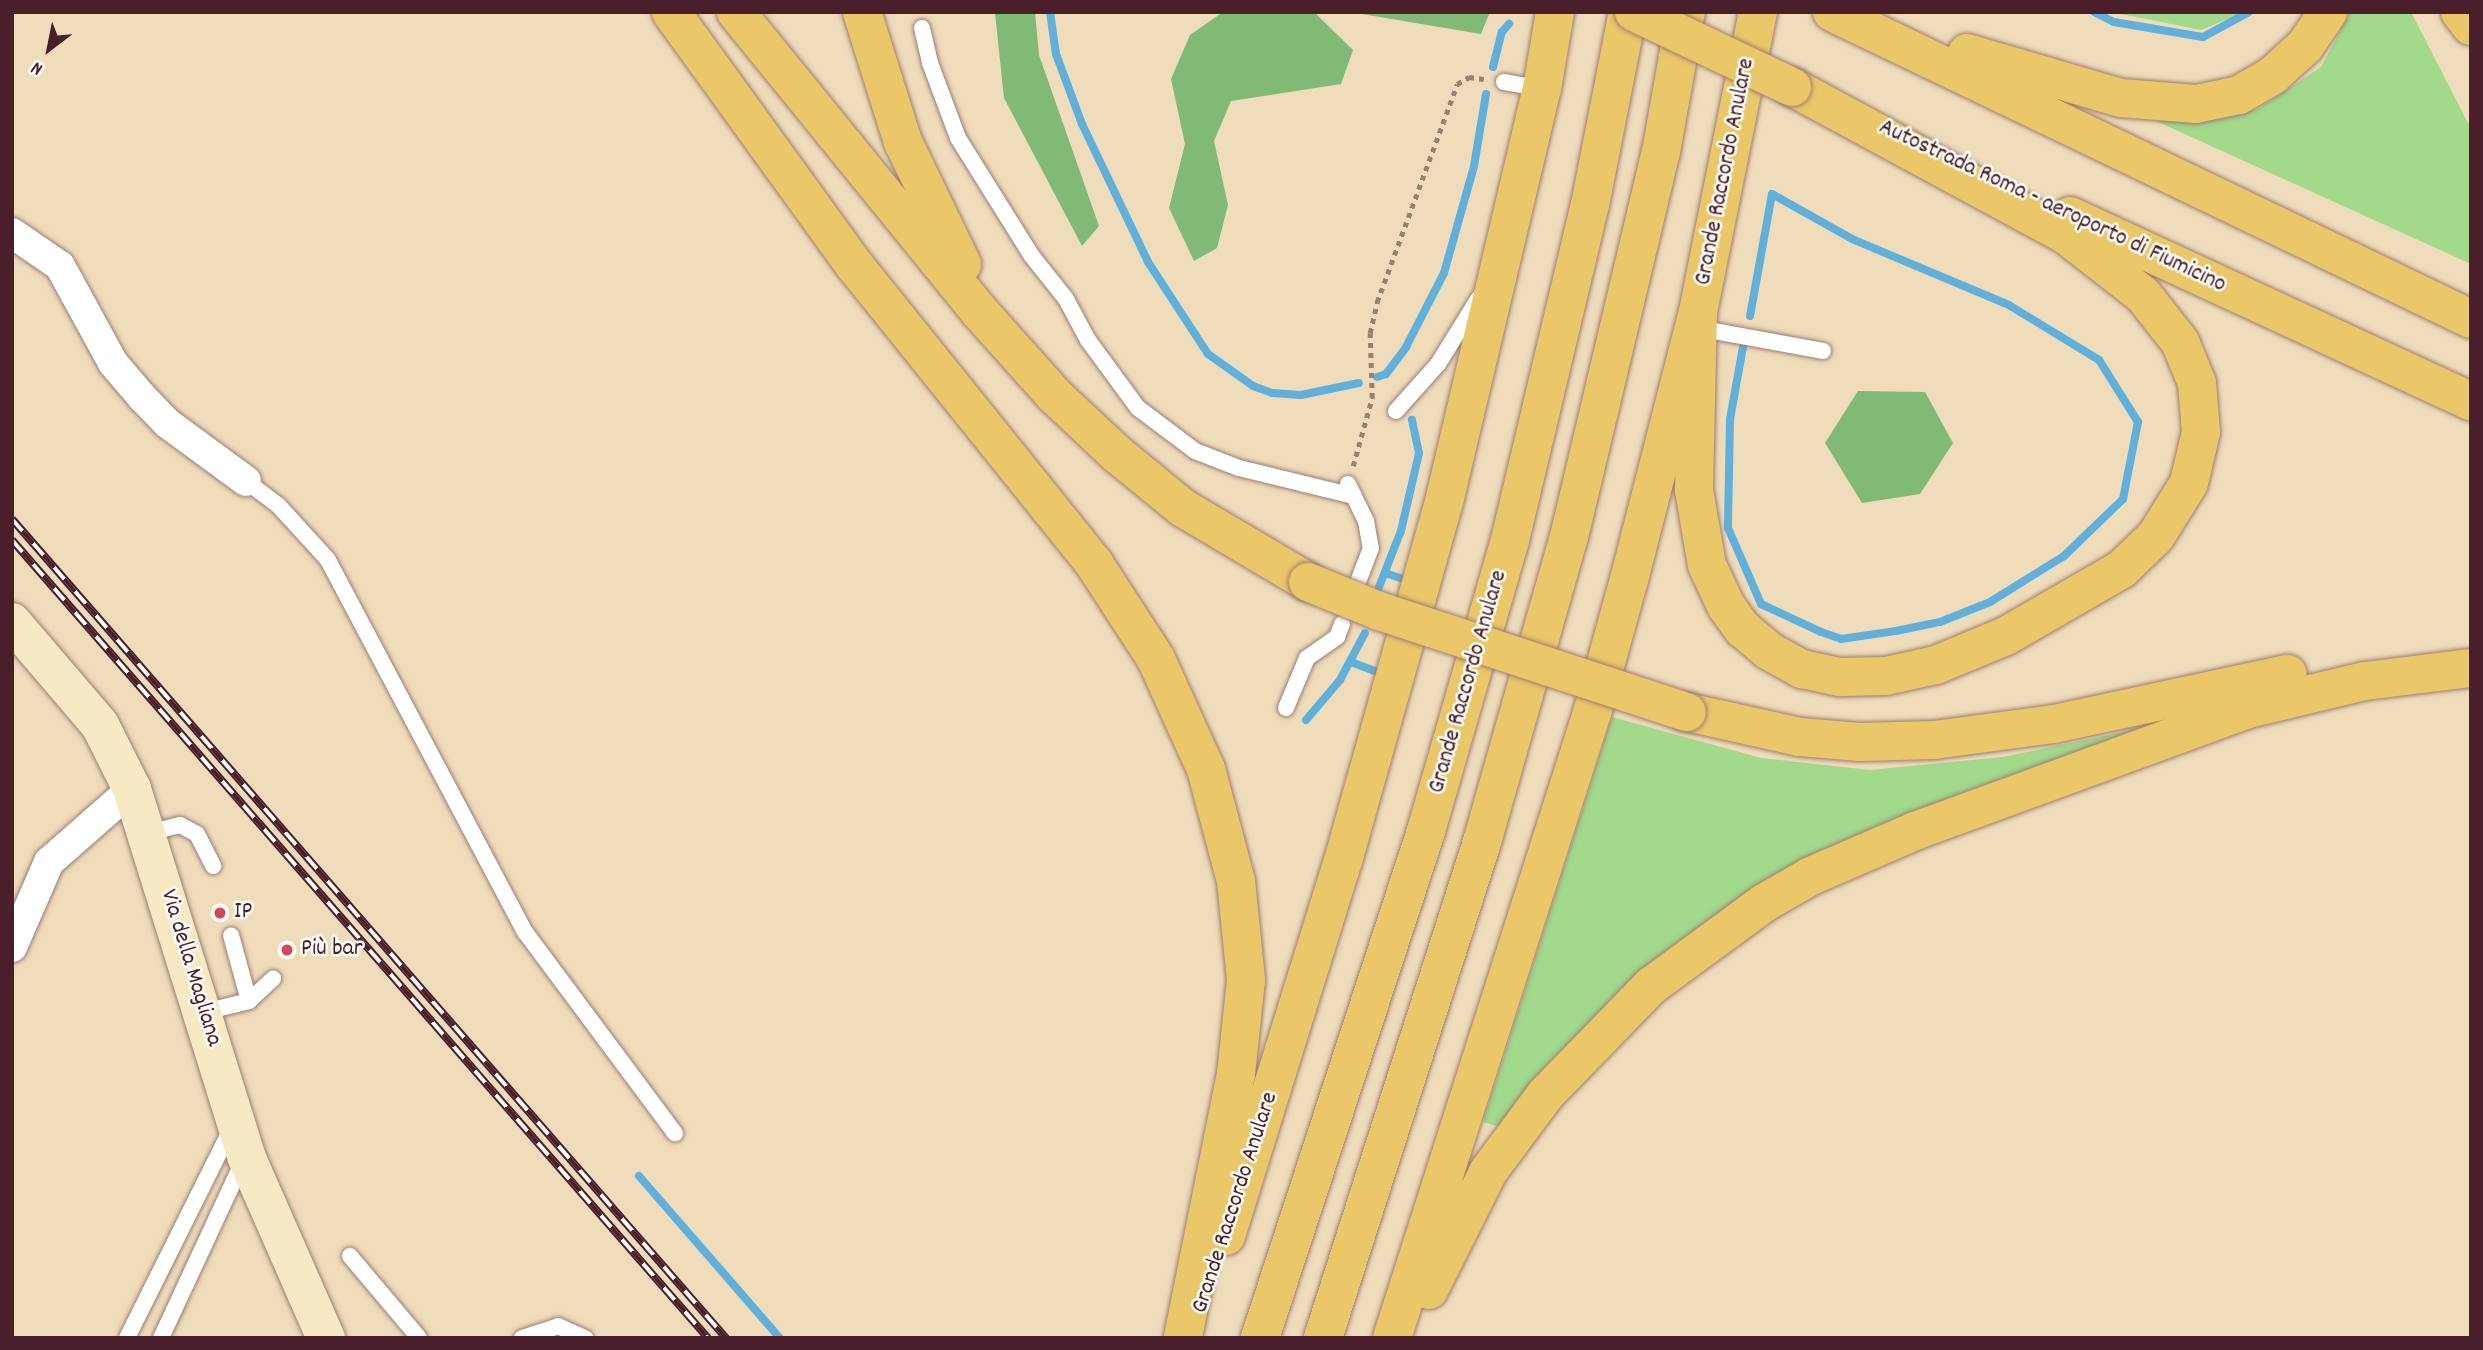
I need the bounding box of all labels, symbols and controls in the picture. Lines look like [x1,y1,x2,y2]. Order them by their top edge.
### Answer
north arrow [14,14,84,84]
text: N [26,53,49,81]
street label: Grande Raccordo Anulare [1690,56,1762,288]
street label: Autostrada Roma - aeroporto di Fiumicino [1874,114,2230,300]
street label: Grande Raccordo Anulare [1423,567,1515,797]
street label: Via della Magliana [153,886,227,1050]
place label: IP [234,899,252,927]
marker: IP [212,905,228,921]
place label: Più bar [301,936,363,964]
marker: Più bar [279,942,295,958]
street label: Grande Raccordo Anulare [1187,1089,1285,1317]

